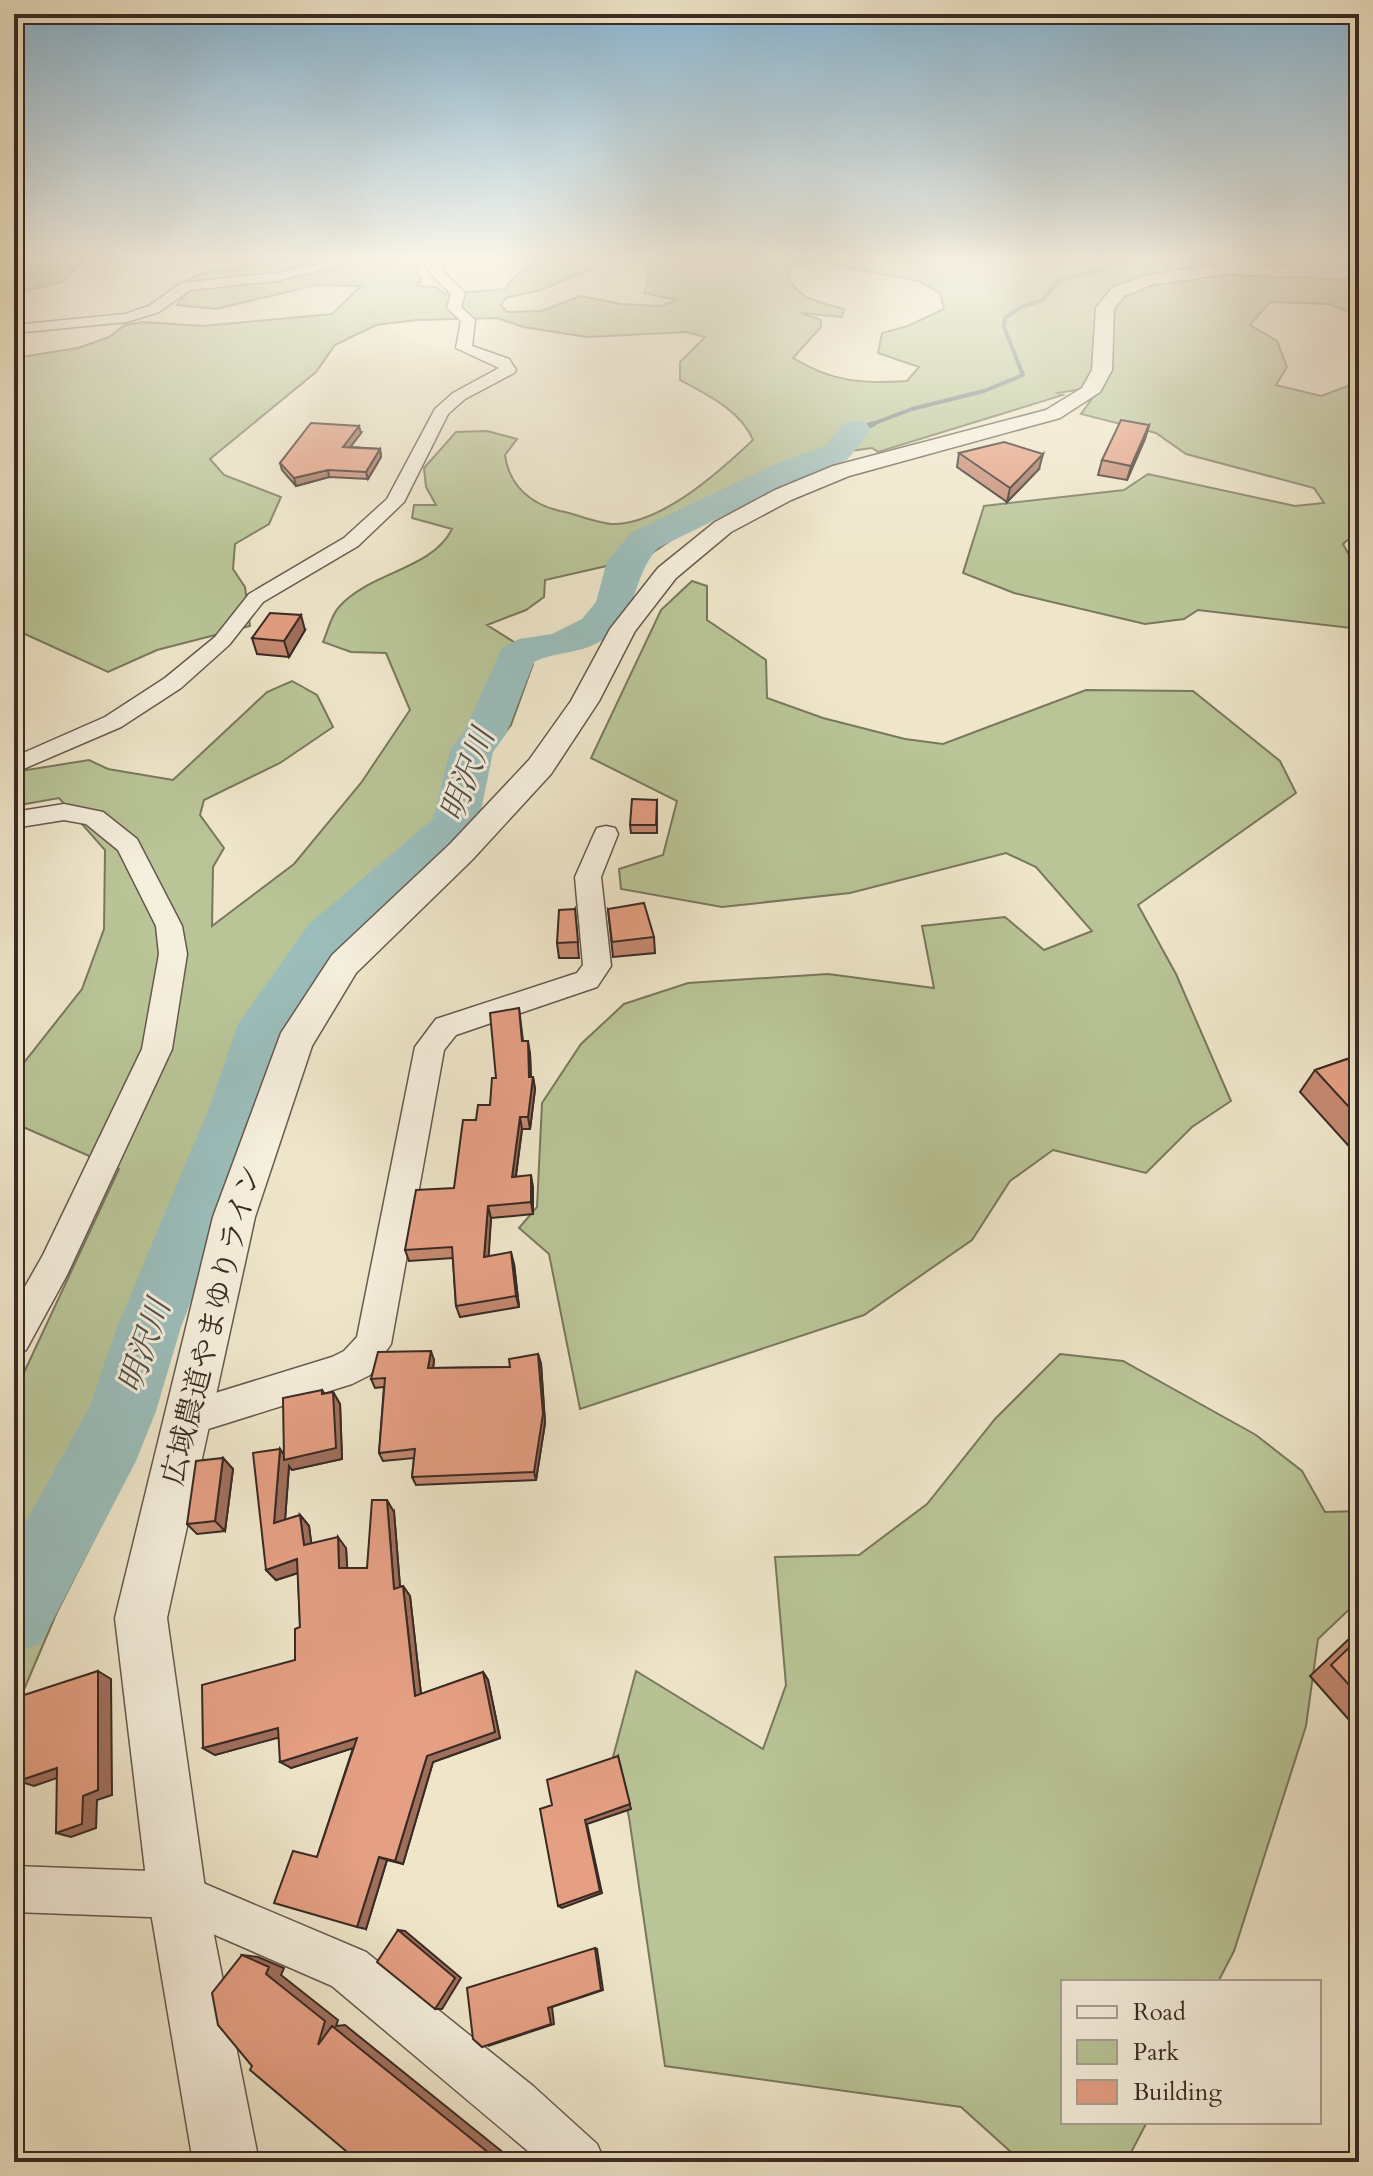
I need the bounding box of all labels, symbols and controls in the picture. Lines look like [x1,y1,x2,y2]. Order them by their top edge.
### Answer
water label: 明沢川 [430,720,507,828]
street label: 広域農道やまゆりライン [152,1160,272,1490]
water label: 明沢川 [109,1291,182,1399]
legend [1061,1980,1321,2124]
text: Road [1133,1996,1186,2029]
text: Park [1133,2036,1179,2069]
text: Building [1133,2076,1223,2109]

